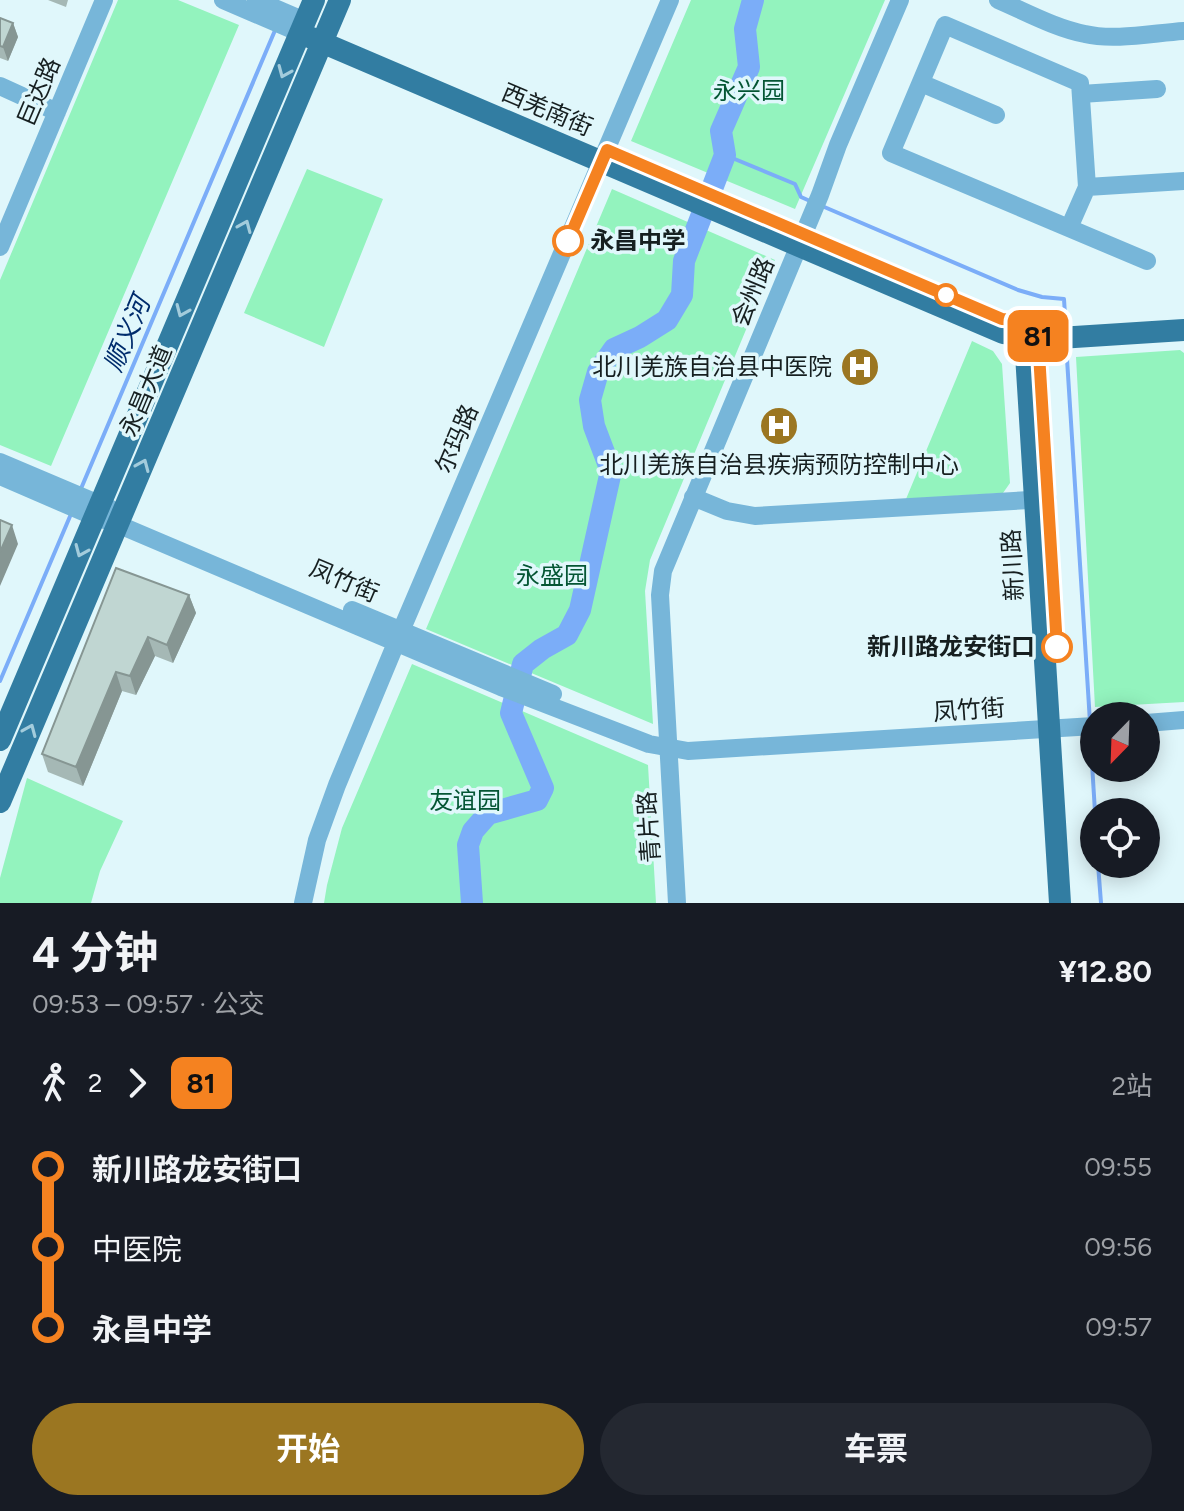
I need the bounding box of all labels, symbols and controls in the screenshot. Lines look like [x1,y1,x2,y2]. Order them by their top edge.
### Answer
street label: 巨达路 [11,53,66,131]
one-way arrow [277,64,293,78]
park label: 永兴园 [713,76,785,105]
street label: 西羌南街 [497,77,597,142]
one-way arrow [235,219,251,234]
marker: 永昌中学 [553,226,583,256]
place label: 永昌中学 [590,226,686,255]
street label: 会州路 [725,253,780,331]
unlabelled marker [935,284,957,306]
water label: 顺义河 [97,287,159,376]
one-way arrow [176,303,192,317]
line badge: 81 [1002,310,1074,362]
text: 81 [1024,319,1052,353]
street label: 永昌大道 [113,341,178,441]
hospital icon: 北川羌族自治县中医院 [839,346,881,388]
place label: 北川羌族自治县中医院 [592,352,832,381]
street label: 尔玛路 [429,400,484,478]
hospital icon: 北川羌族自治县疾病预防控制中心 [758,405,800,447]
place label: 北川羌族自治县疾病预防控制中心 [599,450,959,479]
one-way arrow [134,459,150,473]
street label: 新川路 [996,528,1029,602]
one-way arrow [74,542,90,557]
street label: 凤竹街 [305,553,383,608]
park label: 永盛园 [516,561,588,590]
place label: 新川路龙安街口 [867,632,1035,661]
marker: 新川路龙安街口 [1042,632,1072,662]
street label: 凤竹街 [932,693,1006,726]
north arrow [1080,702,1160,782]
map controls [1080,702,1160,878]
one-way arrow [20,723,37,737]
park label: 友谊园 [429,786,501,815]
street label: 青片路 [632,790,665,864]
button: locate [1080,798,1160,878]
text: 4 分钟 [32,926,158,979]
text: ¥12.80 [1059,953,1152,990]
text: 09:53 – 09:57 · 公交 [32,988,265,1020]
icon: walk [32,1061,76,1105]
icon: forward [115,1061,159,1105]
text: 81 [187,1066,216,1100]
text: 2 [88,1067,103,1099]
text: 2站 [1111,1070,1152,1102]
text: 新川路龙安街口 [92,1151,302,1188]
text: 09:55 [1084,1151,1152,1183]
text: 中医院 [92,1231,182,1268]
text: 09:56 [1084,1231,1152,1263]
text: 永昌中学 [92,1311,212,1348]
text: 09:57 [1085,1311,1152,1343]
button: 开始 [32,1403,584,1495]
button: 车票 [600,1403,1152,1495]

